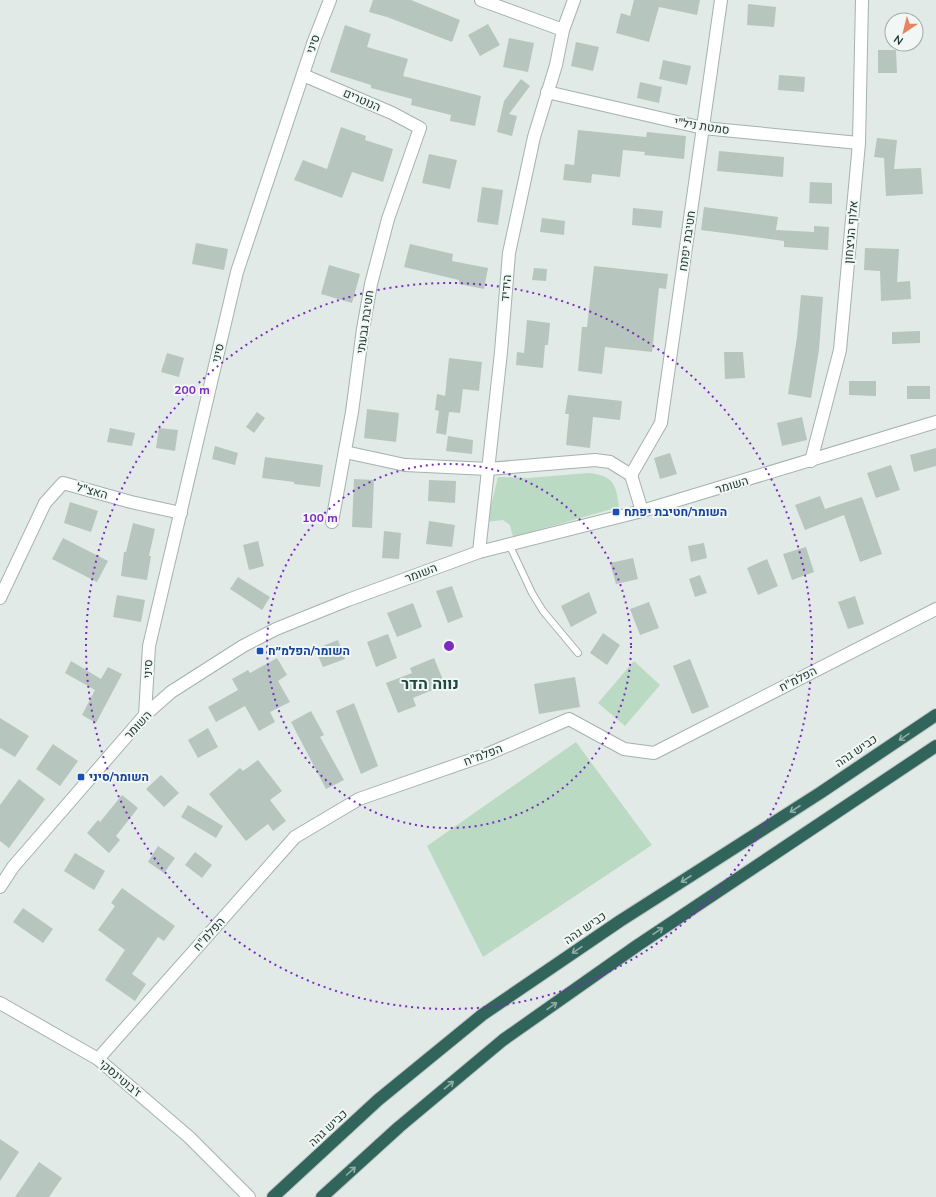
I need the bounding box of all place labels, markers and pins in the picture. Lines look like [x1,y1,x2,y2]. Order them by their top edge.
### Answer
place label: השומר/חטיבת יפתח [624,504,727,520]
marker: השומר/חטיבת יפתח [611,507,621,517]
centre of rings [442,639,456,653]
place label: השומר/הפלמ״ח [268,643,350,659]
marker: השומר/הפלמ״ח [255,646,265,656]
place label: השומר/סיני [89,769,149,785]
marker: השומר/סיני [76,772,86,782]

